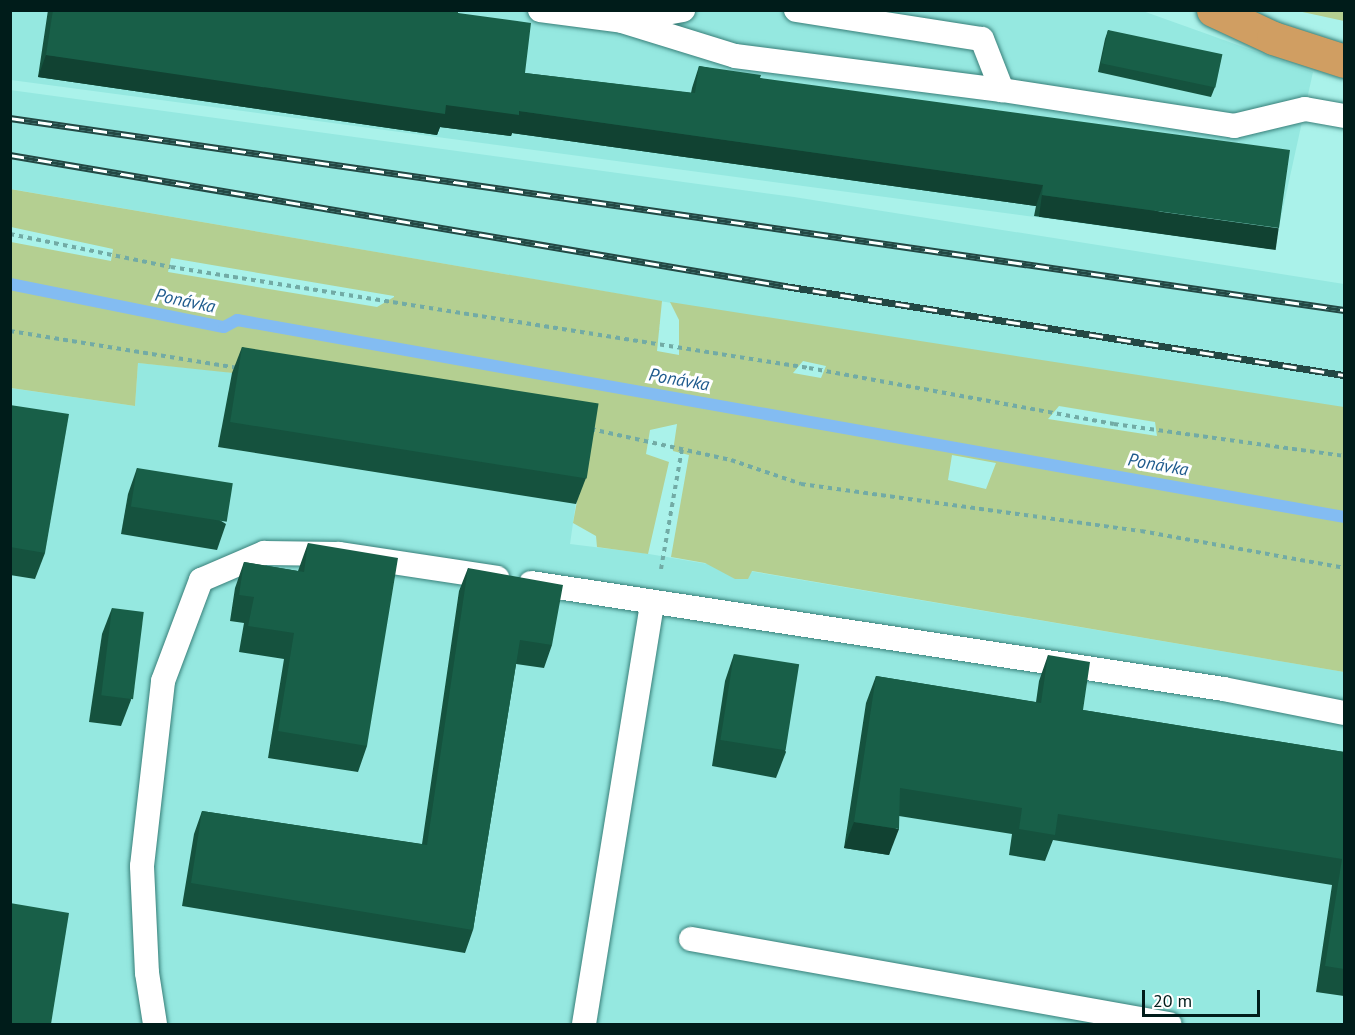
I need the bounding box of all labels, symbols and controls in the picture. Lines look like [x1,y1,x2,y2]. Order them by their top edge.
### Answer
water label: Ponávka [153,284,217,318]
water label: Ponávka [647,364,711,396]
water label: Ponávka [1126,449,1190,481]
scale bar [1145,978,1264,1016]
text: 20 m [1153,989,1192,1012]

